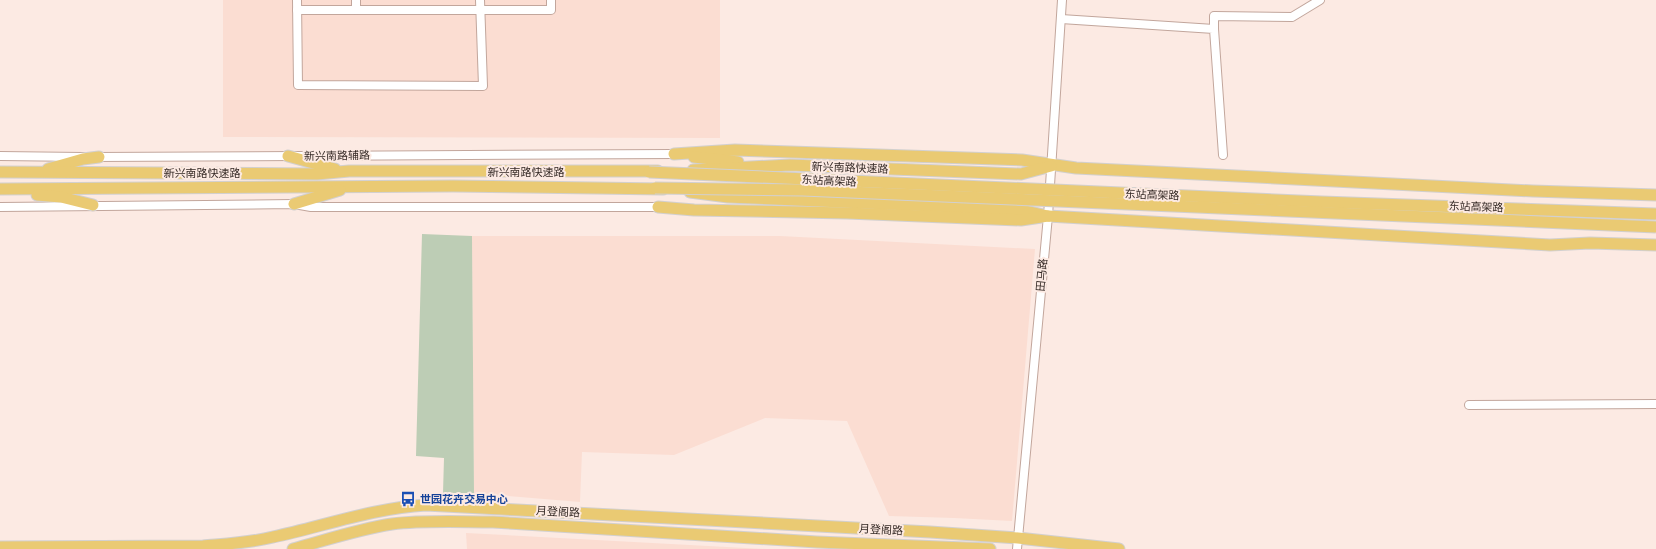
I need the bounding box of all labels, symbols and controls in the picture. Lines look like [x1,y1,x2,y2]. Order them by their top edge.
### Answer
street label: 新兴南路辅路 [304,149,370,163]
street label: 新兴南路快速路 [811,160,889,176]
street label: 新兴南路快速路 [488,166,565,179]
street label: 新兴南路快速路 [164,167,241,180]
street label: 东站高架路 [801,173,857,189]
street label: 东站高架路 [1124,188,1180,202]
street label: 东站高架路 [1448,200,1504,214]
street label: 田马路 [1034,258,1050,292]
bus stop icon: 世园花卉交易中心 [399,490,417,508]
place label: 世园花卉交易中心 [420,493,508,506]
street label: 月登阁路 [536,504,580,520]
street label: 月登阁路 [859,522,903,538]

